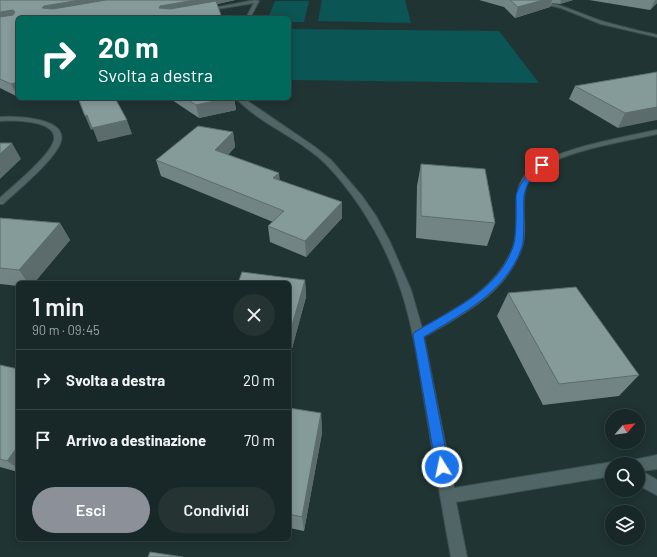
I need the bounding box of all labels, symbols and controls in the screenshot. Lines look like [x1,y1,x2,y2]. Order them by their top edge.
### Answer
text: 20 m [98,30,159,64]
icon: right [32,32,84,84]
text: Svolta a destra [98,64,213,86]
pin [525,148,559,182]
icon: arrive [531,154,553,176]
text: 1 min [32,292,84,321]
button: close [233,294,275,336]
text: 90 m · 09:45 [32,322,100,338]
icon: right [32,369,54,391]
text: Svolta a destra [66,371,165,389]
text: 20 m [243,371,275,389]
north arrow [605,409,645,449]
map controls [605,409,645,545]
icon: arrive [32,429,54,451]
text: Arrivo a destinazione [66,431,206,449]
text: 70 m [244,431,275,449]
position arrow [421,446,463,488]
button: search [605,457,645,497]
button: Esci [32,487,150,533]
button: Condividi [158,487,275,533]
button: layers [605,505,645,545]

